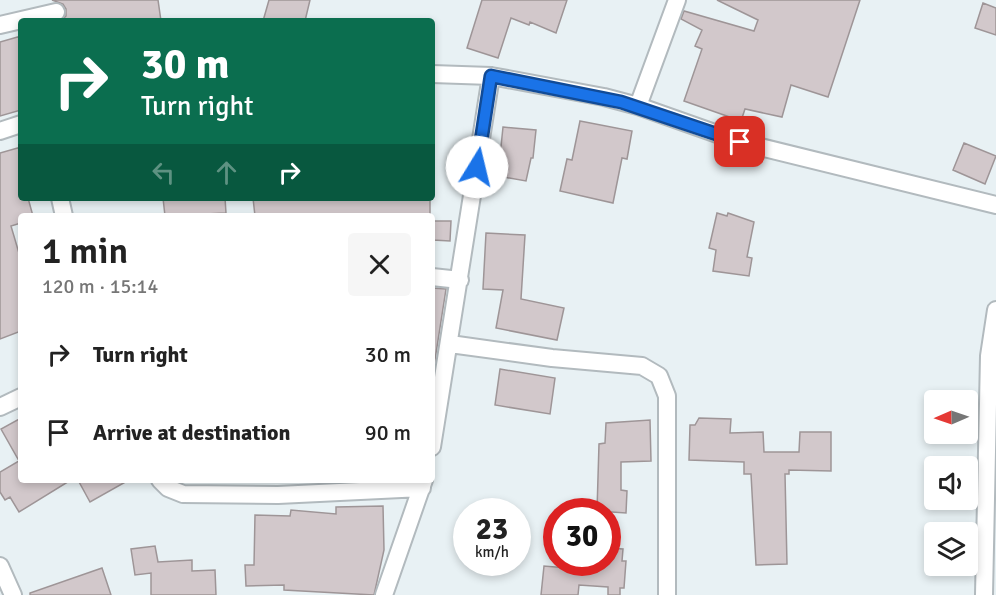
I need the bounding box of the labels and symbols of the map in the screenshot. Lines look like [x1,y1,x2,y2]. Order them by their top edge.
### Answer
pin [714,116,765,167]
position arrow [445,135,509,199]
north arrow [924,390,978,444]
speed limit sign: 30 [543,498,621,576]

